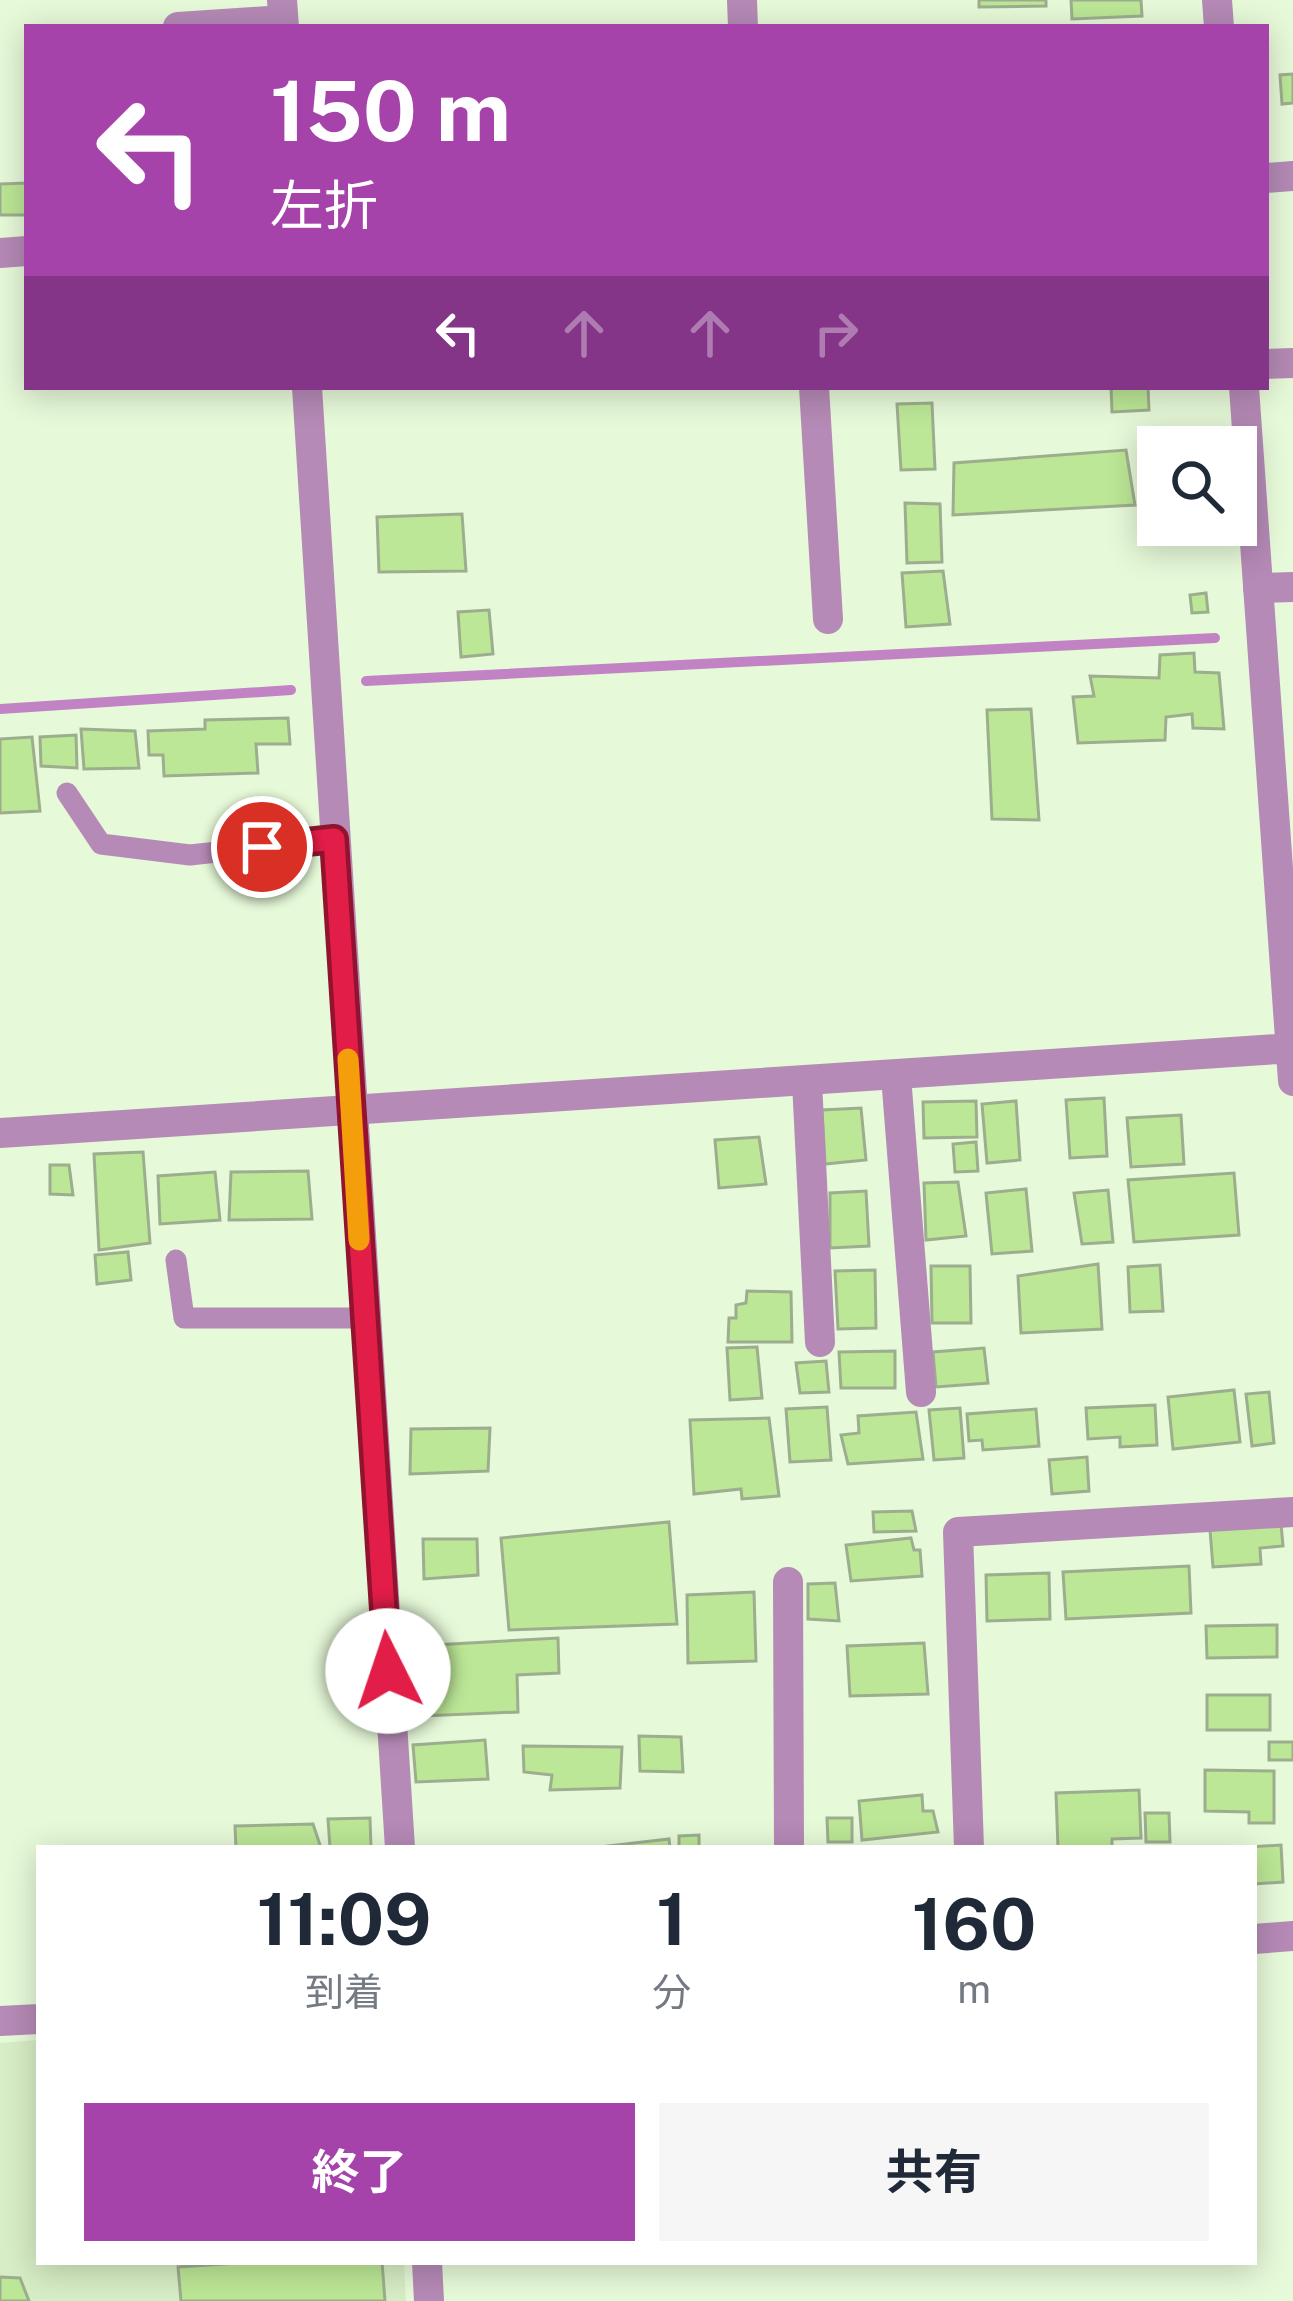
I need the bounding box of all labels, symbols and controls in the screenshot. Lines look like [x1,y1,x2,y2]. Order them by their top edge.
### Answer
text: 150 m [270,61,511,160]
icon: left [72,72,228,228]
text: 左折 [270,174,378,237]
icon: left [425,300,491,366]
icon: ahead [551,300,617,366]
icon: ahead [677,300,743,366]
icon: right [803,300,869,366]
map controls [1137,426,1257,546]
button: search [1137,426,1257,546]
pin [211,796,313,898]
icon: arrive [229,814,295,880]
position arrow [325,1608,451,1734]
text: 11:09 [257,1877,431,1961]
text: 1 [656,1877,687,1961]
text: 160 [912,1882,1036,1966]
text: m [957,1966,991,2012]
text: 到着 [305,1969,383,2015]
text: 分 [652,1969,691,2015]
button: 終了 [84,2103,635,2241]
button: 共有 [659,2103,1209,2241]

